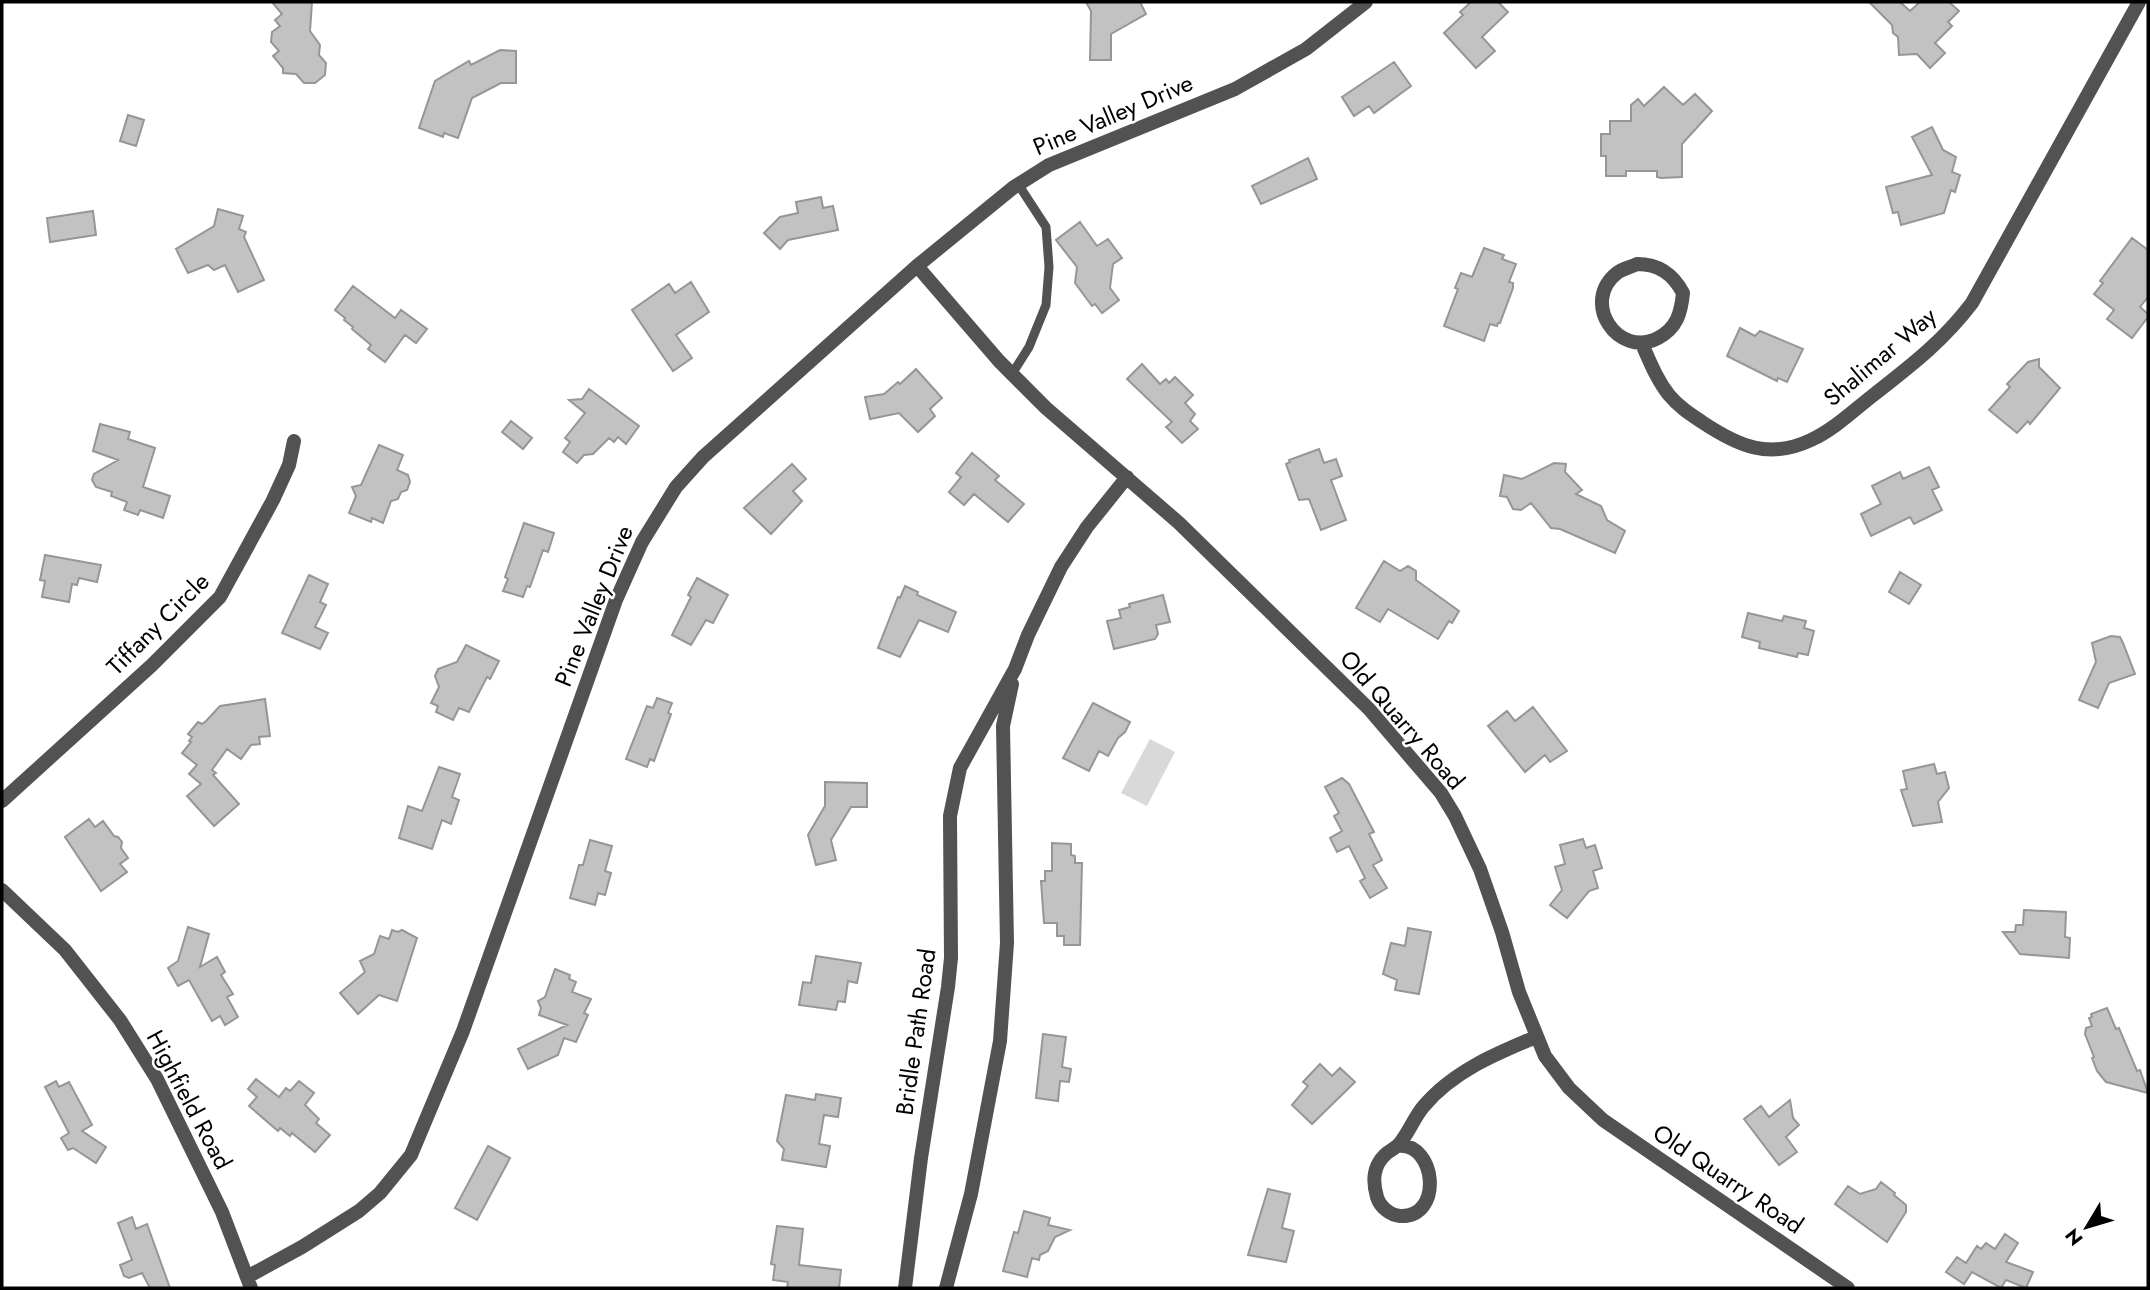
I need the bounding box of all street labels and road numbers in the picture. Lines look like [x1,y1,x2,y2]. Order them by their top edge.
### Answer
street label: Pine Valley Drive [1027,65,1198,164]
street label: Shalimar Way [1816,299,1944,414]
street label: Pine Valley Drive [545,520,642,691]
street label: Tiffany Circle [98,564,217,683]
street label: Old Quarry Road [1332,642,1473,797]
street label: Bridle Path Road [886,946,945,1118]
street label: Highfield Road [138,1024,241,1176]
street label: Old Quarry Road [1646,1115,1811,1242]

